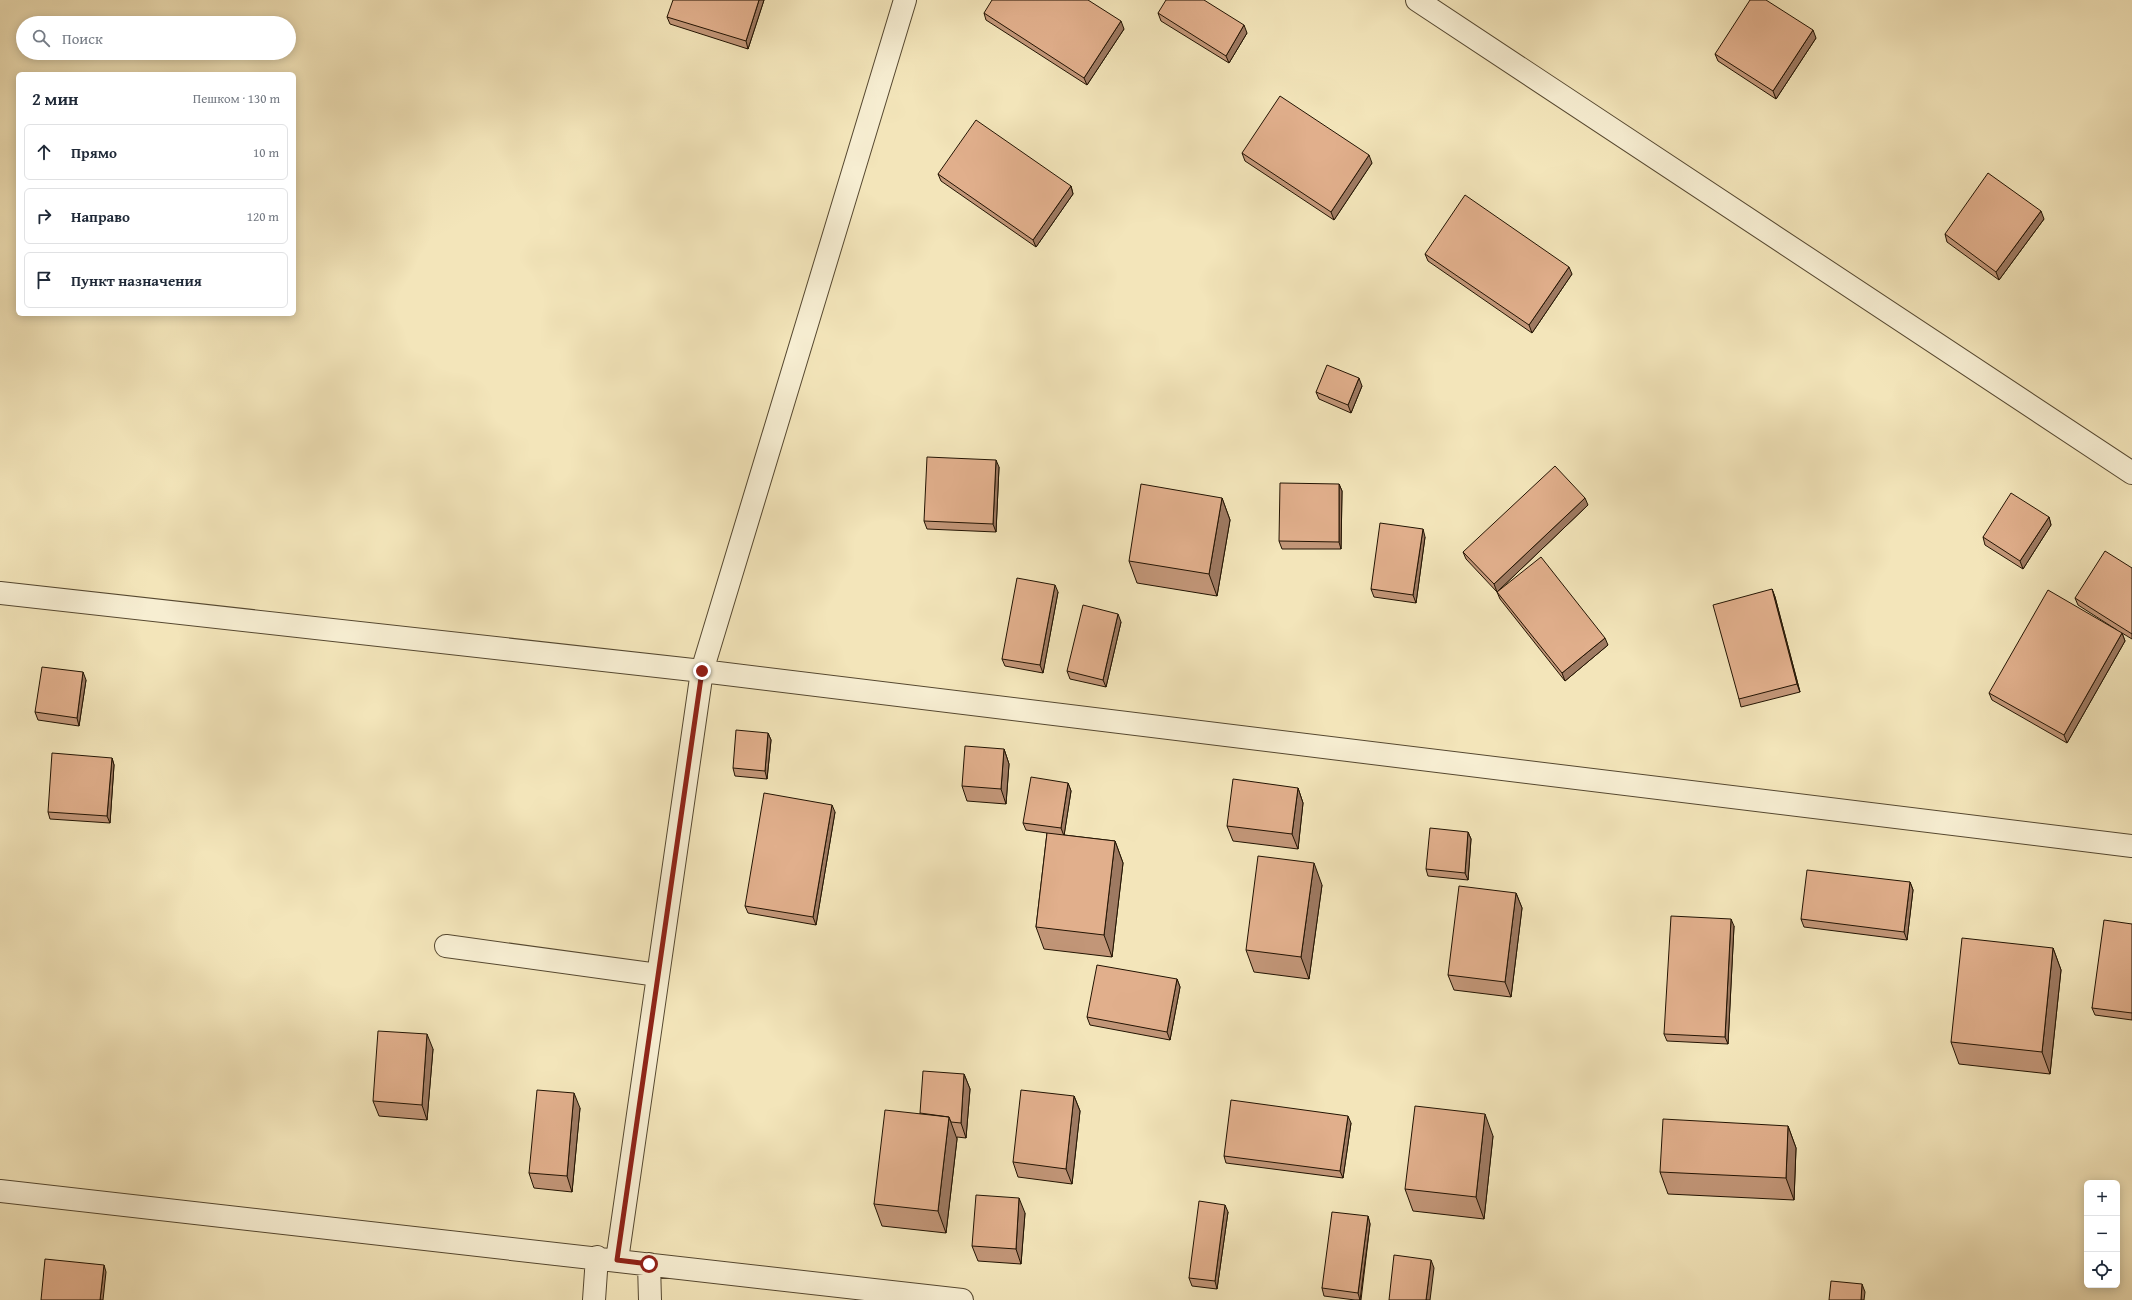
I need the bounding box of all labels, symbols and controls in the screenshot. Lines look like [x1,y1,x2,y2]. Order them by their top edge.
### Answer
search box [16,16,296,60]
icon: search [30,27,52,49]
text: Поиск [62,28,103,49]
text: 2 мин [32,86,78,111]
text: Пешком · 130 m [193,89,280,108]
icon: ahead [33,141,55,163]
text: Прямо [71,142,117,163]
text: 10 m [253,143,279,162]
icon: right [33,205,55,227]
text: Направо [71,206,130,227]
text: 120 m [247,207,279,226]
icon: arrive [33,269,55,291]
text: Пункт назначения [71,270,202,291]
route end [693,662,711,680]
map controls [2084,1180,2120,1288]
button: + [2084,1180,2120,1216]
button: − [2084,1216,2120,1252]
button: locate [2084,1252,2120,1288]
route start [640,1255,658,1273]

